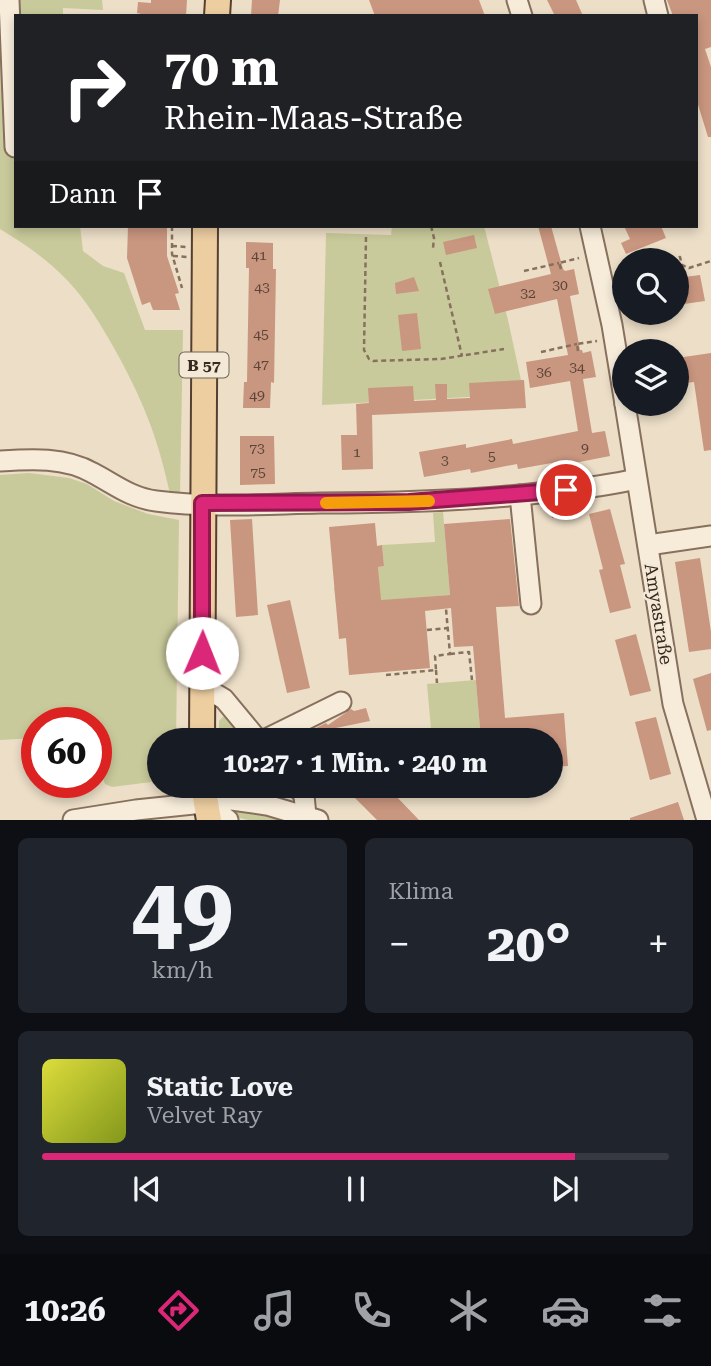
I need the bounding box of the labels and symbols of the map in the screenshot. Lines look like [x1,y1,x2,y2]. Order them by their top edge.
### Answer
house number: 41 [251,247,267,263]
house number: 30 [552,277,568,293]
house number: 43 [254,279,270,295]
house number: 32 [520,285,536,301]
house number: 45 [253,326,269,342]
road number: B 57 [180,352,228,378]
house number: 47 [253,356,269,372]
house number: 34 [569,359,585,375]
house number: 36 [536,364,552,380]
house number: 49 [249,387,265,403]
house number: 73 [249,440,265,456]
house number: 9 [581,440,589,456]
house number: 1 [353,444,361,460]
house number: 5 [488,448,496,464]
house number: 3 [441,452,449,468]
pin [536,460,596,520]
house number: 75 [250,464,266,480]
street label: Amyastraße [641,562,677,666]
position arrow [165,616,239,690]
speed limit sign: 60 [21,707,112,798]

